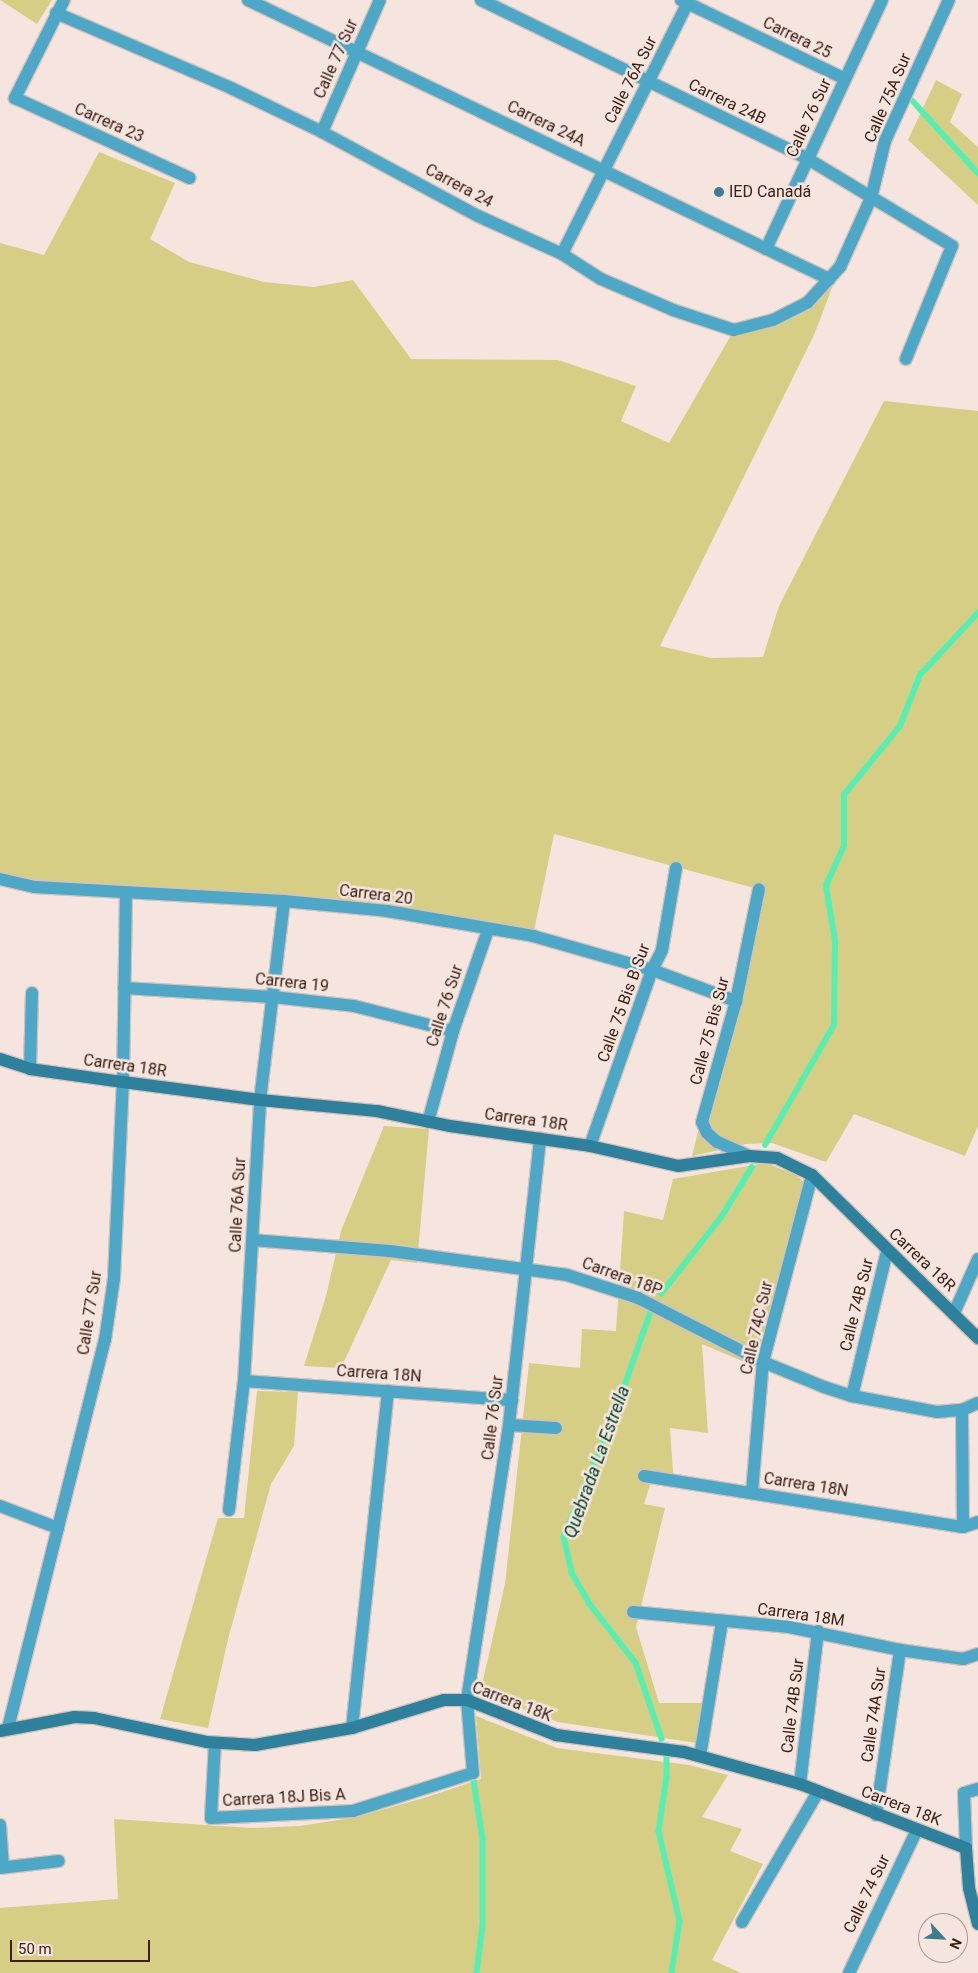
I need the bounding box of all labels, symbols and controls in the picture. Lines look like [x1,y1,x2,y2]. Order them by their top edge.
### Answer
street label: Carrera 25 [760,13,834,63]
street label: Calle 77 Sur [310,16,362,102]
street label: Calle 76A Sur [601,33,661,127]
street label: Calle 75A Sur [861,50,915,146]
street label: Carrera 24B [685,75,769,129]
street label: Calle 76 Sur [782,75,836,161]
street label: Carrera 24A [504,97,588,151]
street label: Carrera 23 [71,99,147,147]
street label: Carrera 24 [422,160,496,212]
place label: IED Canadá [729,182,811,202]
marker: IED Canadá [713,186,725,198]
street label: Carrera 20 [338,881,414,909]
street label: Calle 75 Bis B Sur [594,941,654,1065]
street label: Calle 76 Sur [423,963,467,1049]
street label: Carrera 19 [254,970,330,996]
street label: Calle 75 Bis Sur [686,975,734,1087]
street label: Carrera 18R [82,1051,168,1081]
street label: Carrera 18R [483,1105,569,1135]
street label: Calle 76A Sur [226,1157,250,1253]
street label: Carrera 18R [885,1224,959,1296]
street label: Carrera 18P [579,1254,665,1300]
street label: Calle 74B Sur [836,1257,878,1353]
street label: Calle 77 Sur [74,1269,106,1357]
street label: Calle 74C Sur [737,1279,777,1377]
street label: Carrera 18N [336,1361,422,1387]
street label: Calle 76 Sur [478,1375,508,1461]
water label: Quebrada La Estrella [559,1383,635,1541]
street label: Carrera 18N [762,1469,850,1501]
street label: Carrera 18M [756,1599,846,1631]
street label: Calle 74B Sur [778,1658,808,1754]
street label: Calle 74A Sur [858,1666,890,1764]
street label: Carrera 18K [469,1678,555,1726]
street label: Carrera 18K [858,1782,944,1830]
street label: Carrera 18J Bis A [222,1785,346,1811]
street label: Calle 74 Sur [840,1852,894,1936]
north arrow [918,1913,968,1963]
scale bar [12,1930,152,1962]
text: N [946,1936,965,1952]
text: 50 m [18,1940,52,1958]

